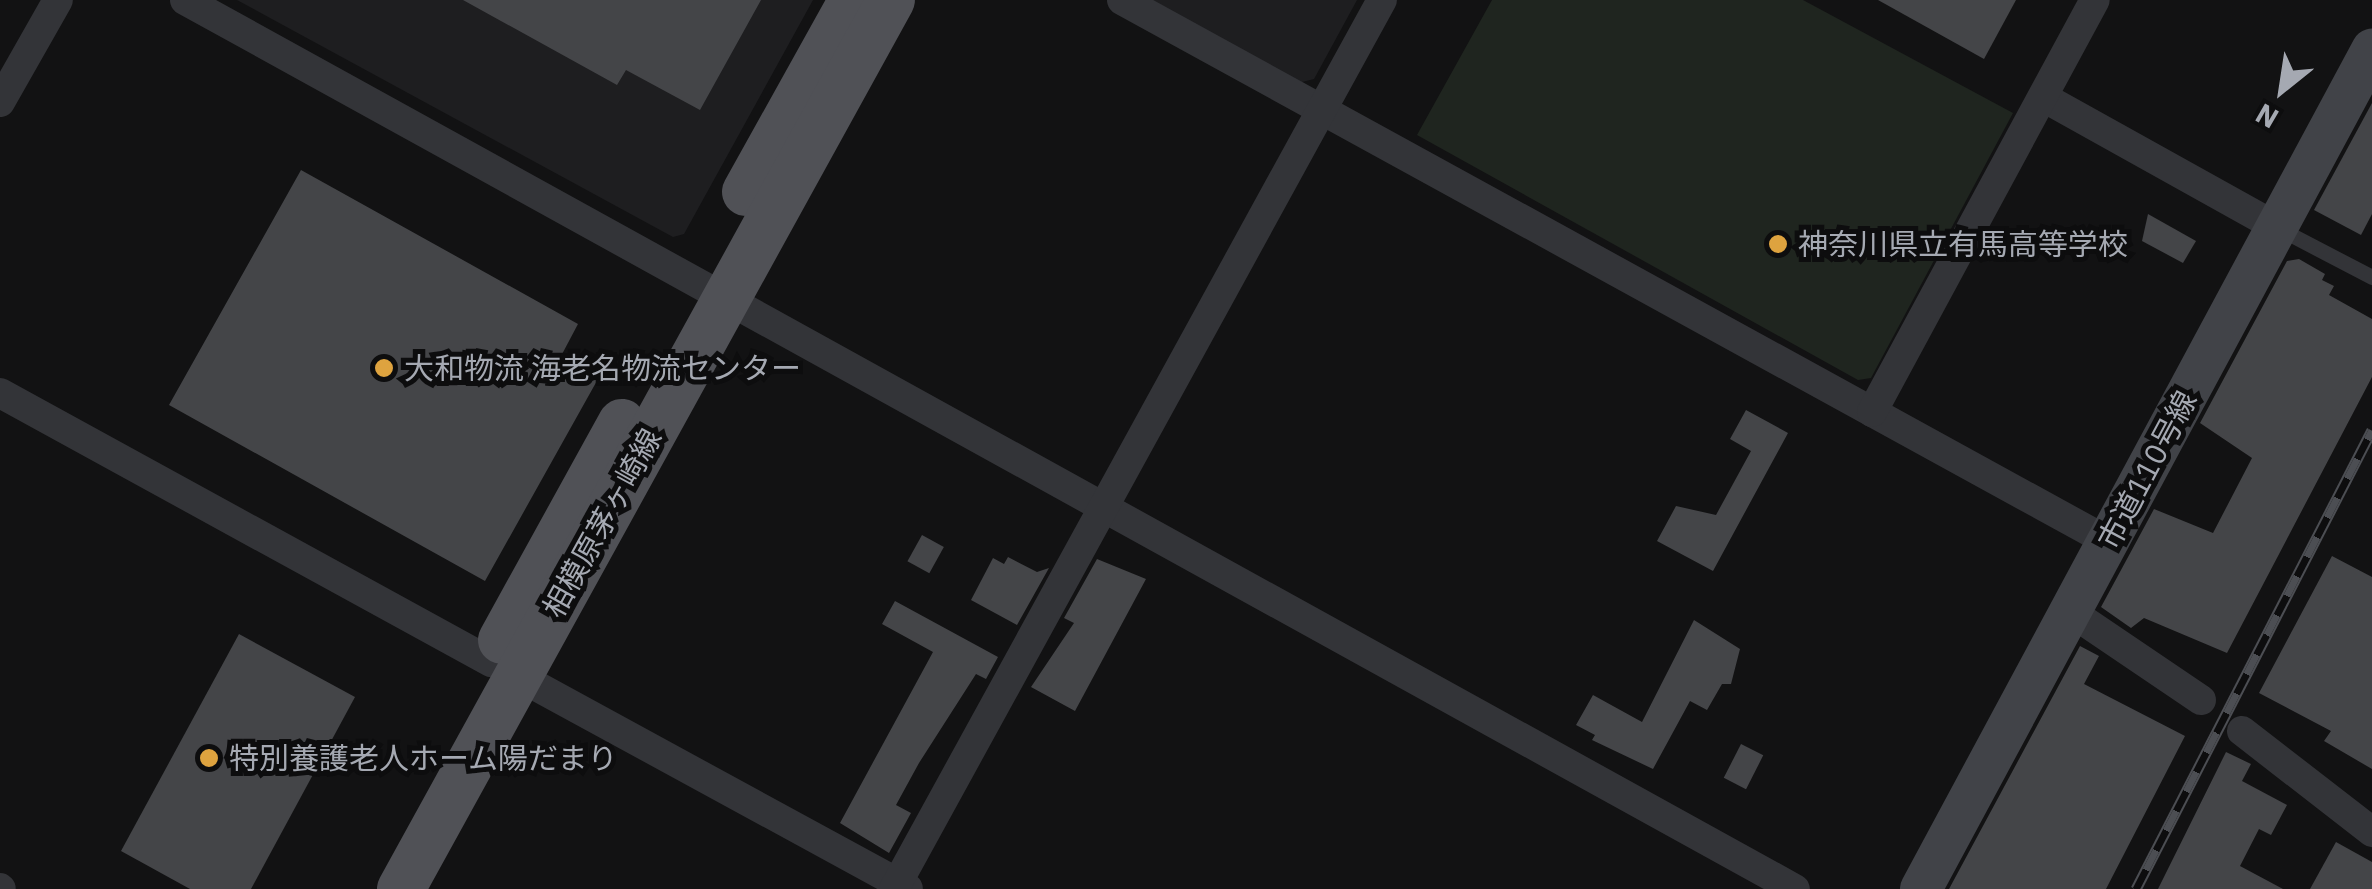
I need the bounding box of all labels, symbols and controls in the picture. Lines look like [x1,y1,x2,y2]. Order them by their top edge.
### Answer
north arrow [2232,40,2332,140]
text: N [2249,95,2285,138]
place label: 神奈川県立有馬高等学校 [1798,226,2128,262]
marker: 神奈川県立有馬高等学校 [1767,233,1789,255]
place label: 大和物流 海老名物流センター [404,350,801,386]
marker: 大和物流 海老名物流センター [373,357,395,379]
street label: 市道110号線 [2090,385,2204,555]
street label: 相模原茅ヶ崎線 [535,422,669,624]
place label: 特別養護老人ホーム陽だまり [229,740,619,776]
marker: 特別養護老人ホーム陽だまり [198,747,220,769]

